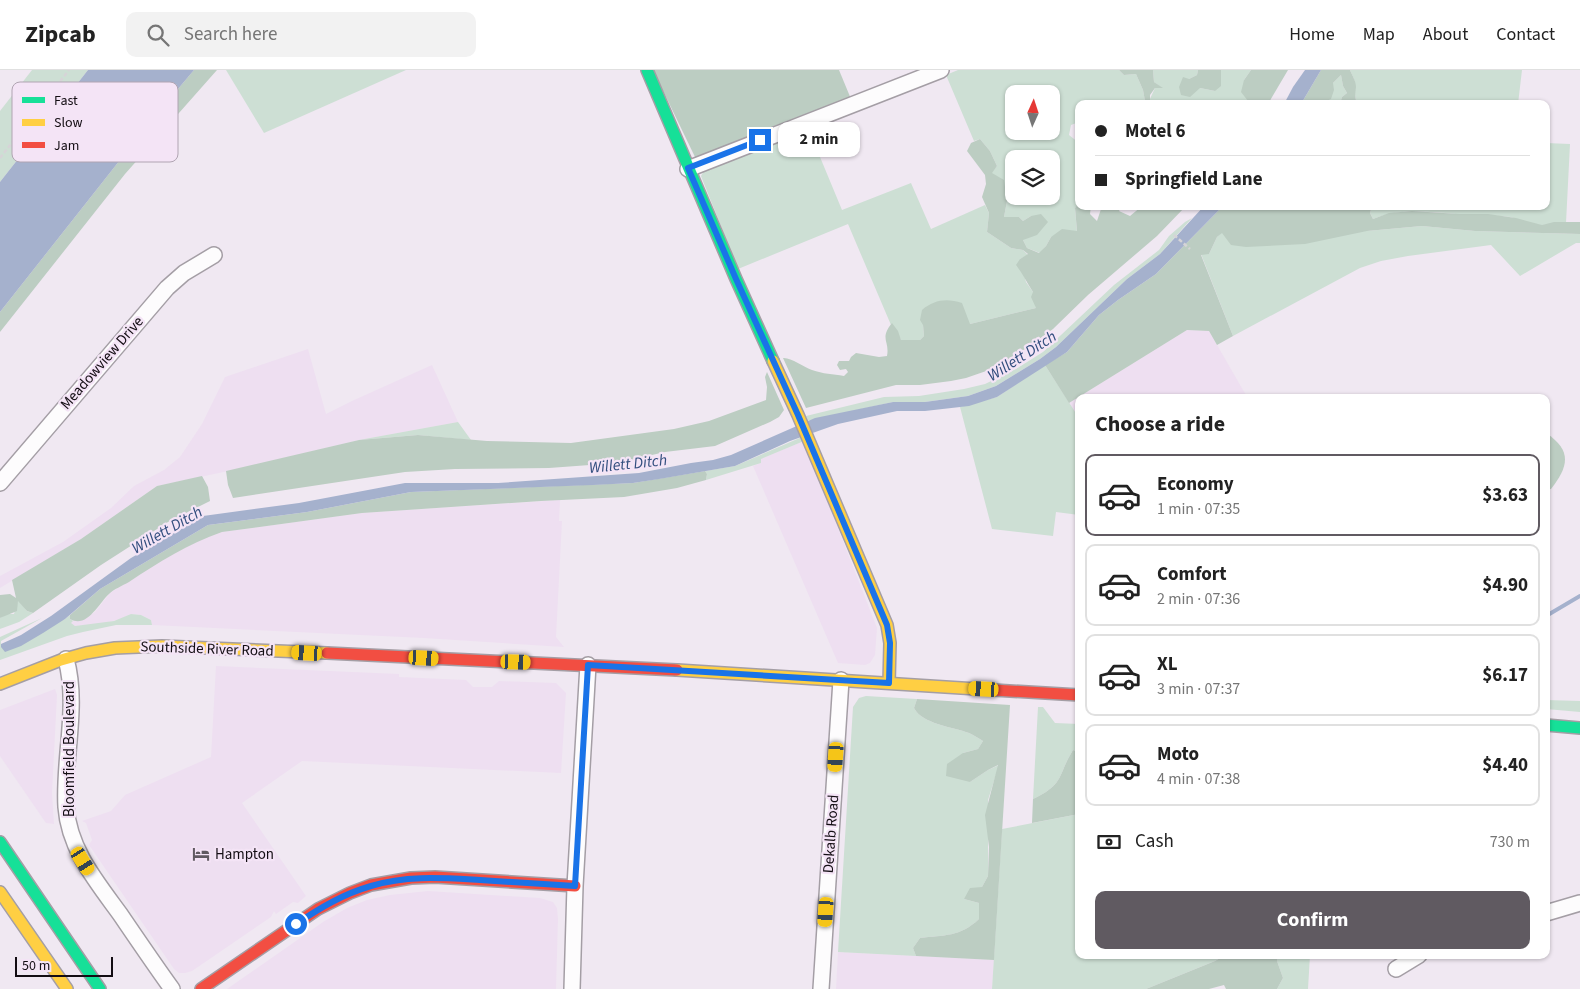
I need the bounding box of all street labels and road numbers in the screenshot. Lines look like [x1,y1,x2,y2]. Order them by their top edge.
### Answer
street label: Meadowview Drive [56,312,148,414]
street label: Southside River Road [140,636,274,662]
street label: Bloomfield Boulevard [59,681,80,817]
street label: Dekalb Road [818,794,844,874]

